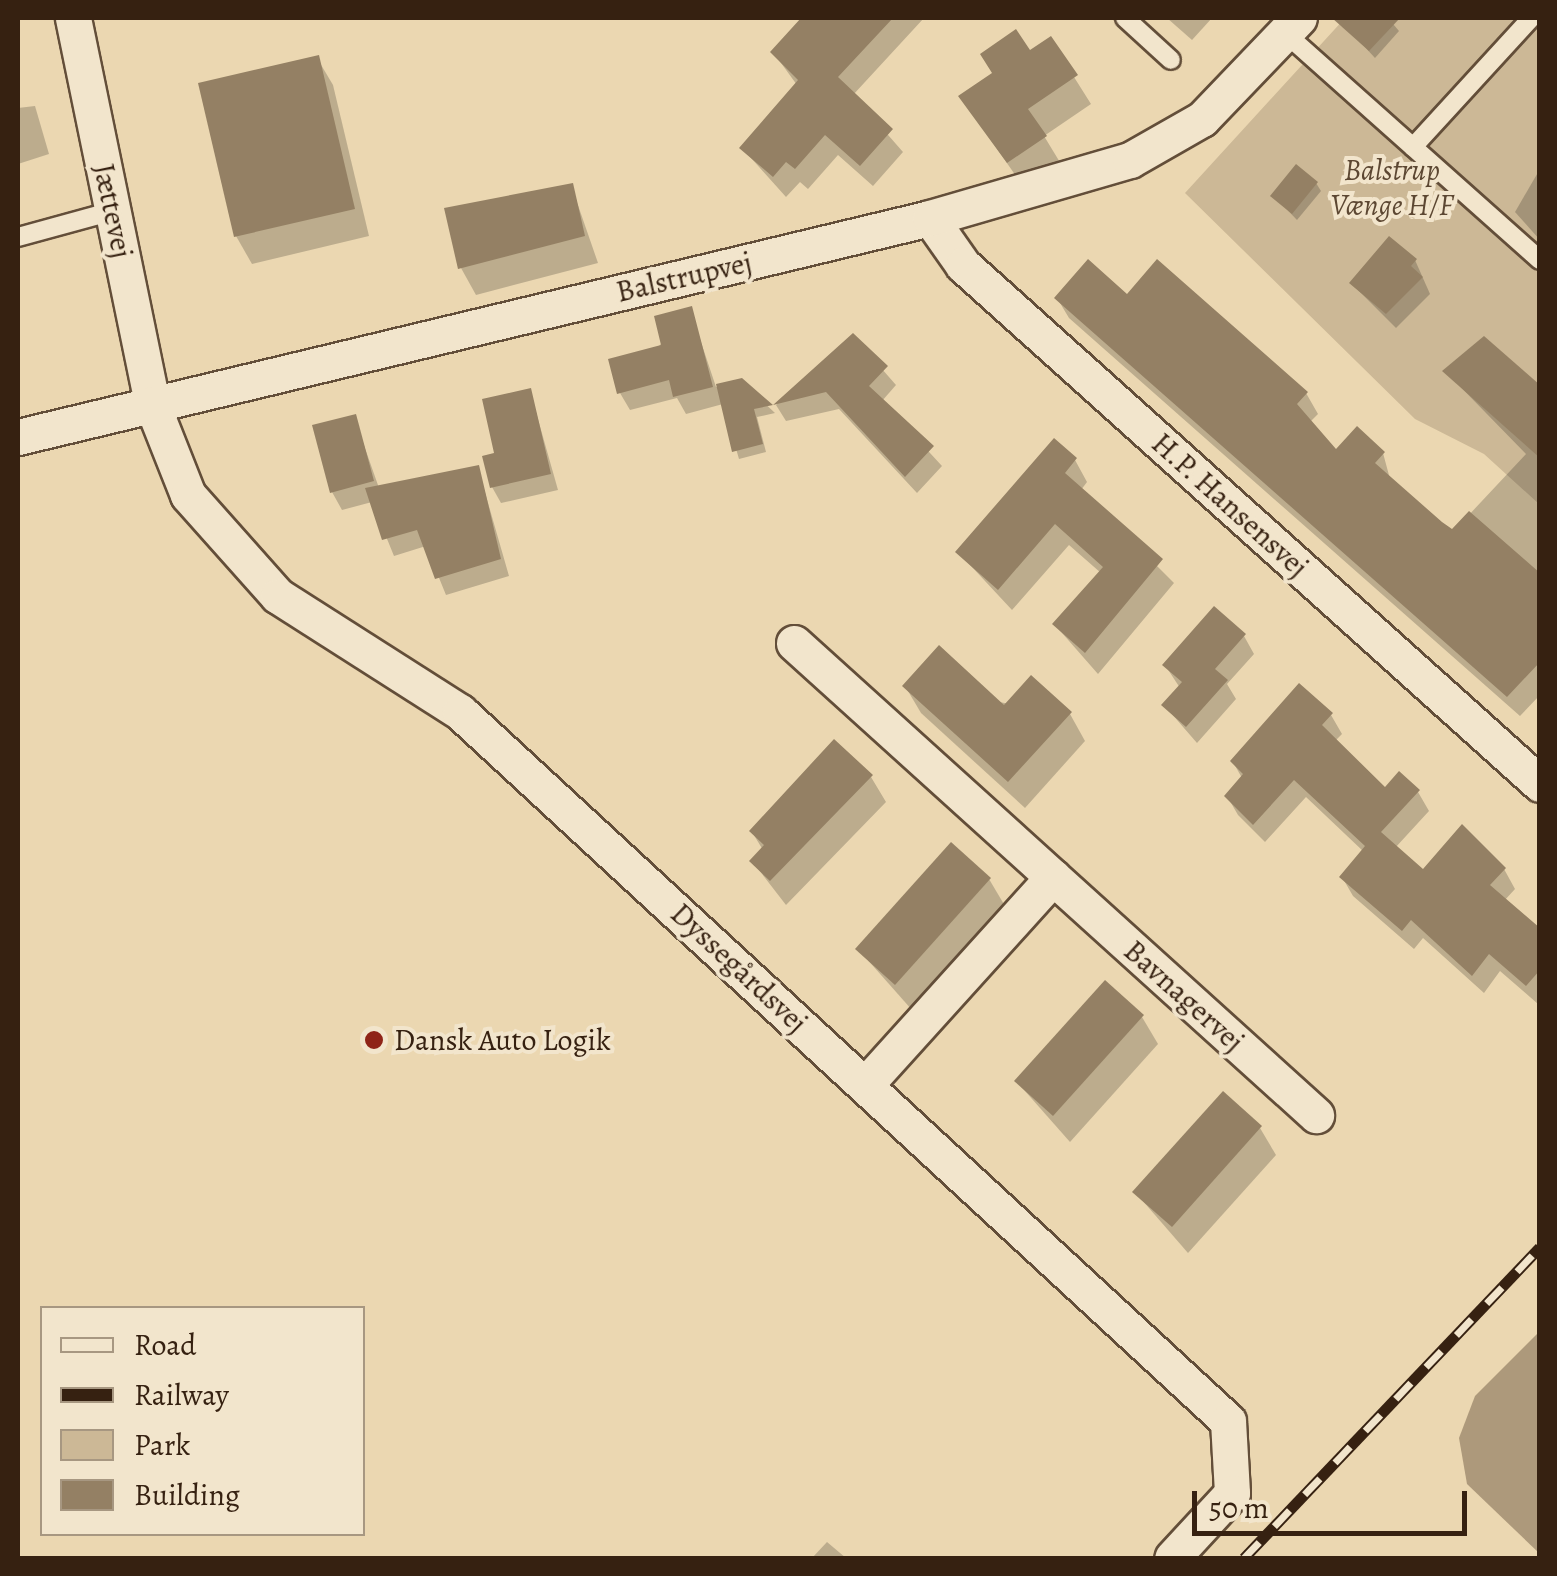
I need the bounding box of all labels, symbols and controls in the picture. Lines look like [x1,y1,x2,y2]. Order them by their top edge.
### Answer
park label: Balstrup Vænge H/F [1331,152,1453,222]
street label: Jættevej [85,161,141,261]
street label: Balstrupvej [613,244,755,310]
street label: H.P. Hansensvej [1144,425,1316,585]
street label: Dyssegårdsvej [663,896,815,1040]
street label: Bavnagervej [1116,933,1252,1059]
place label: Dansk Auto Logik [394,1022,611,1058]
marker: Dansk Auto Logik [363,1029,385,1051]
legend [40,1306,365,1536]
text: Road [134,1325,196,1365]
text: Railway [134,1375,229,1415]
text: Park [134,1425,190,1465]
scale bar [1197,1471,1472,1533]
text: Building [134,1475,240,1515]
text: 50 m [1209,1488,1269,1528]

